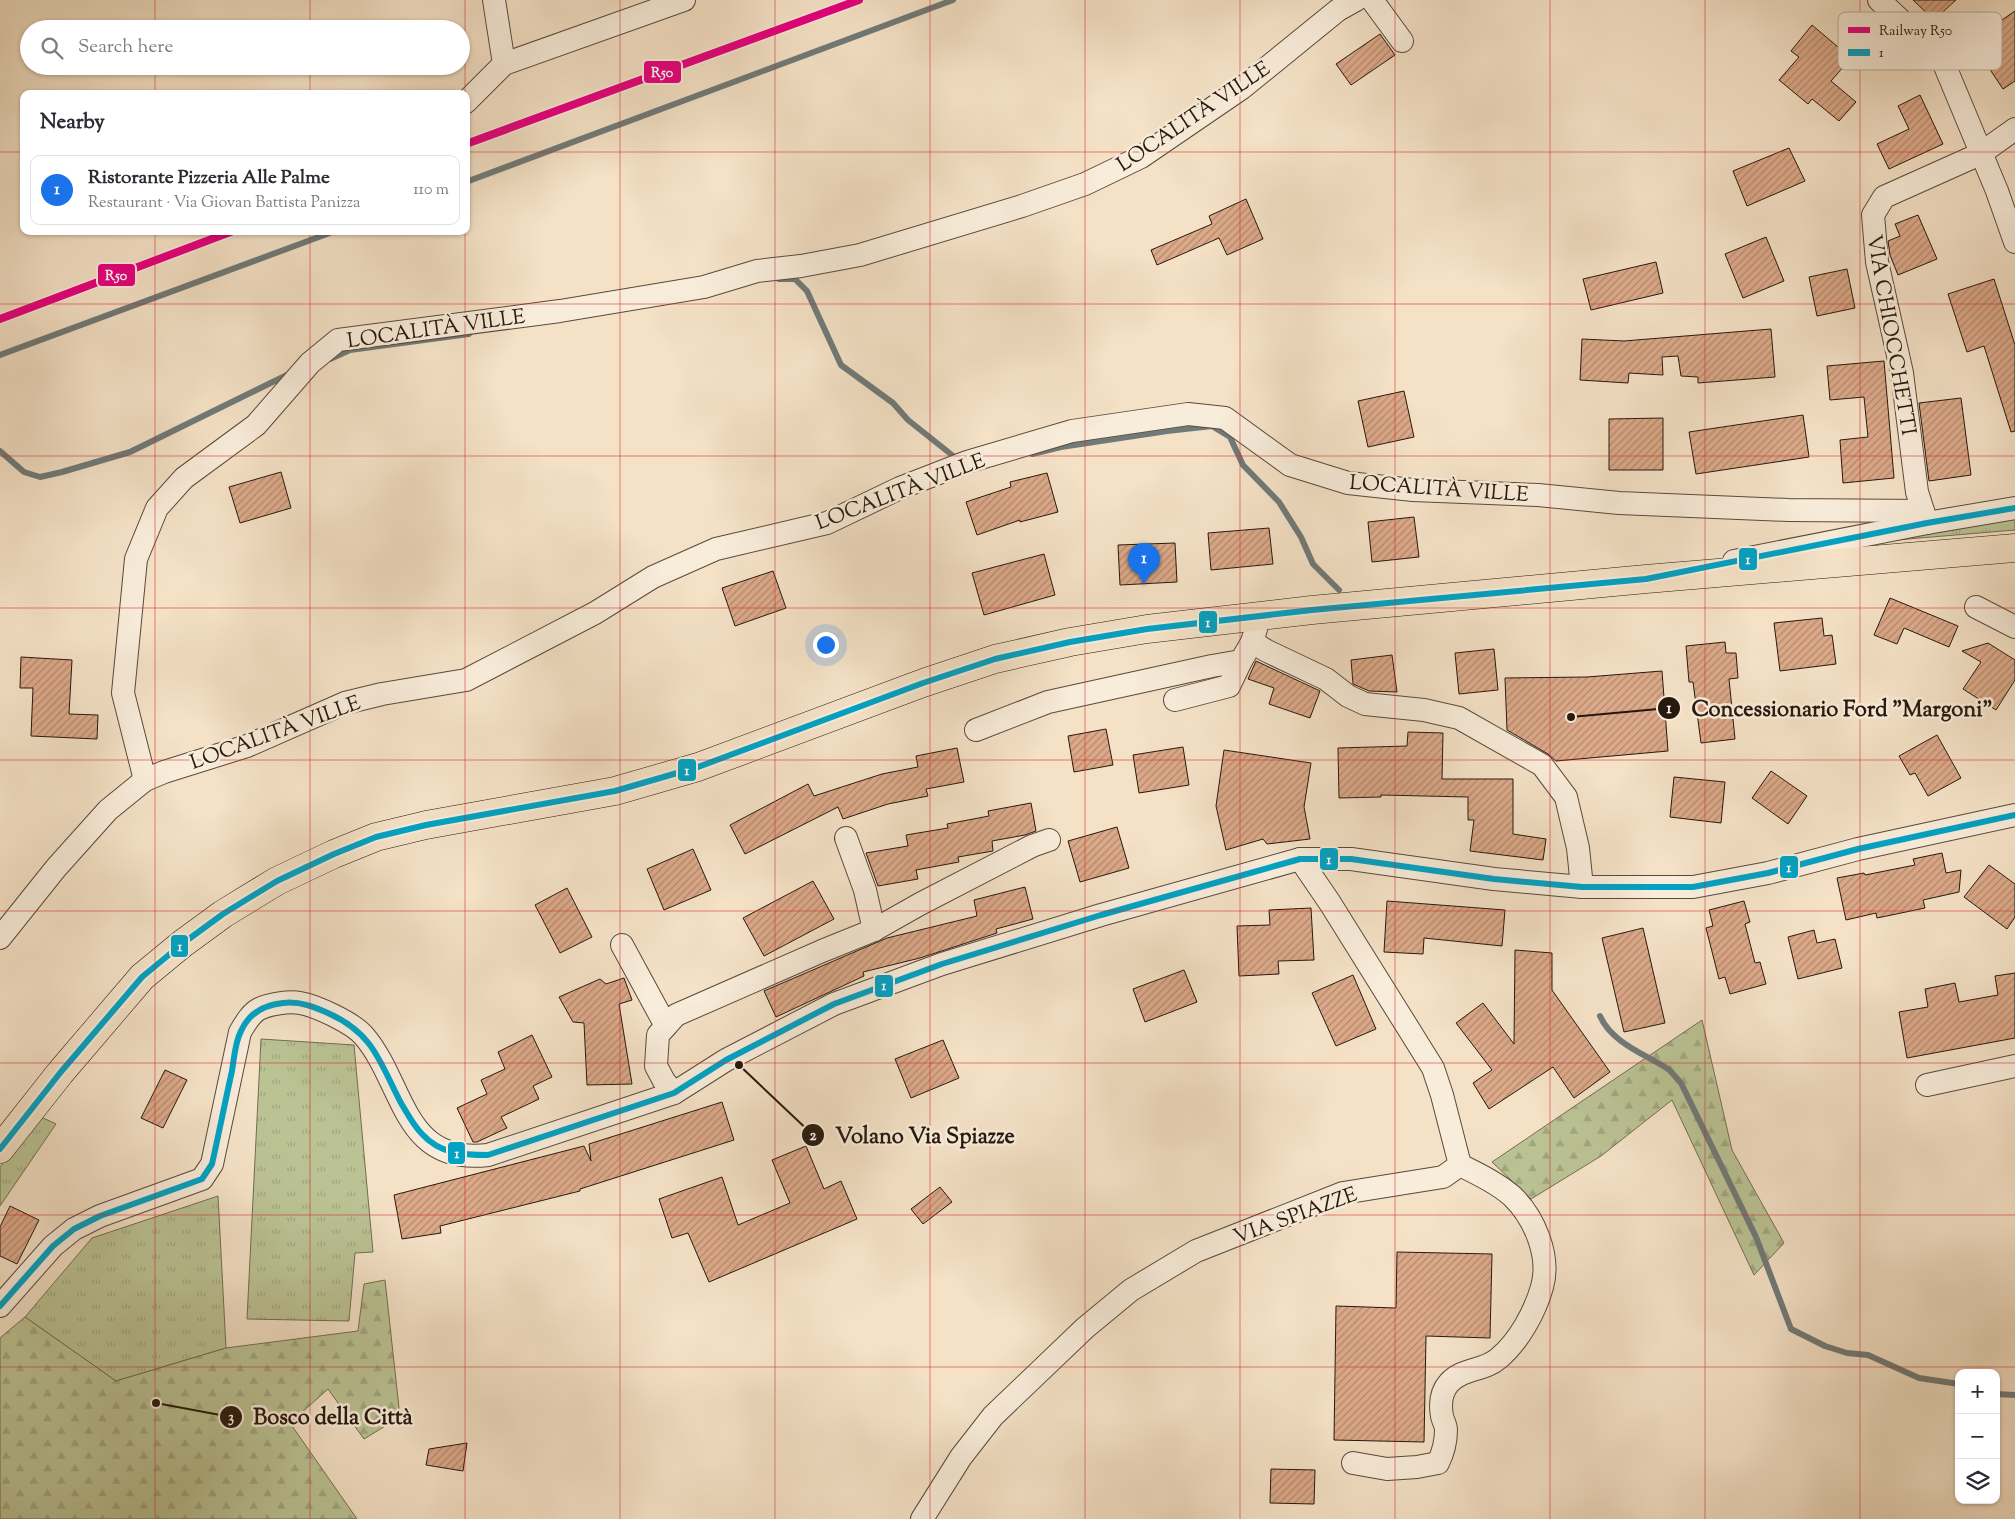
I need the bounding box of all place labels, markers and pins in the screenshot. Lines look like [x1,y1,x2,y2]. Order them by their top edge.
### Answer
pin: 1 [1128,543,1160,584]
callout: Concessionario Ford "Margoni" [1657,689,2003,726]
callout: Volano Via Spiazze [800,1116,1025,1153]
callout: Bosco della Città [219,1398,423,1435]

